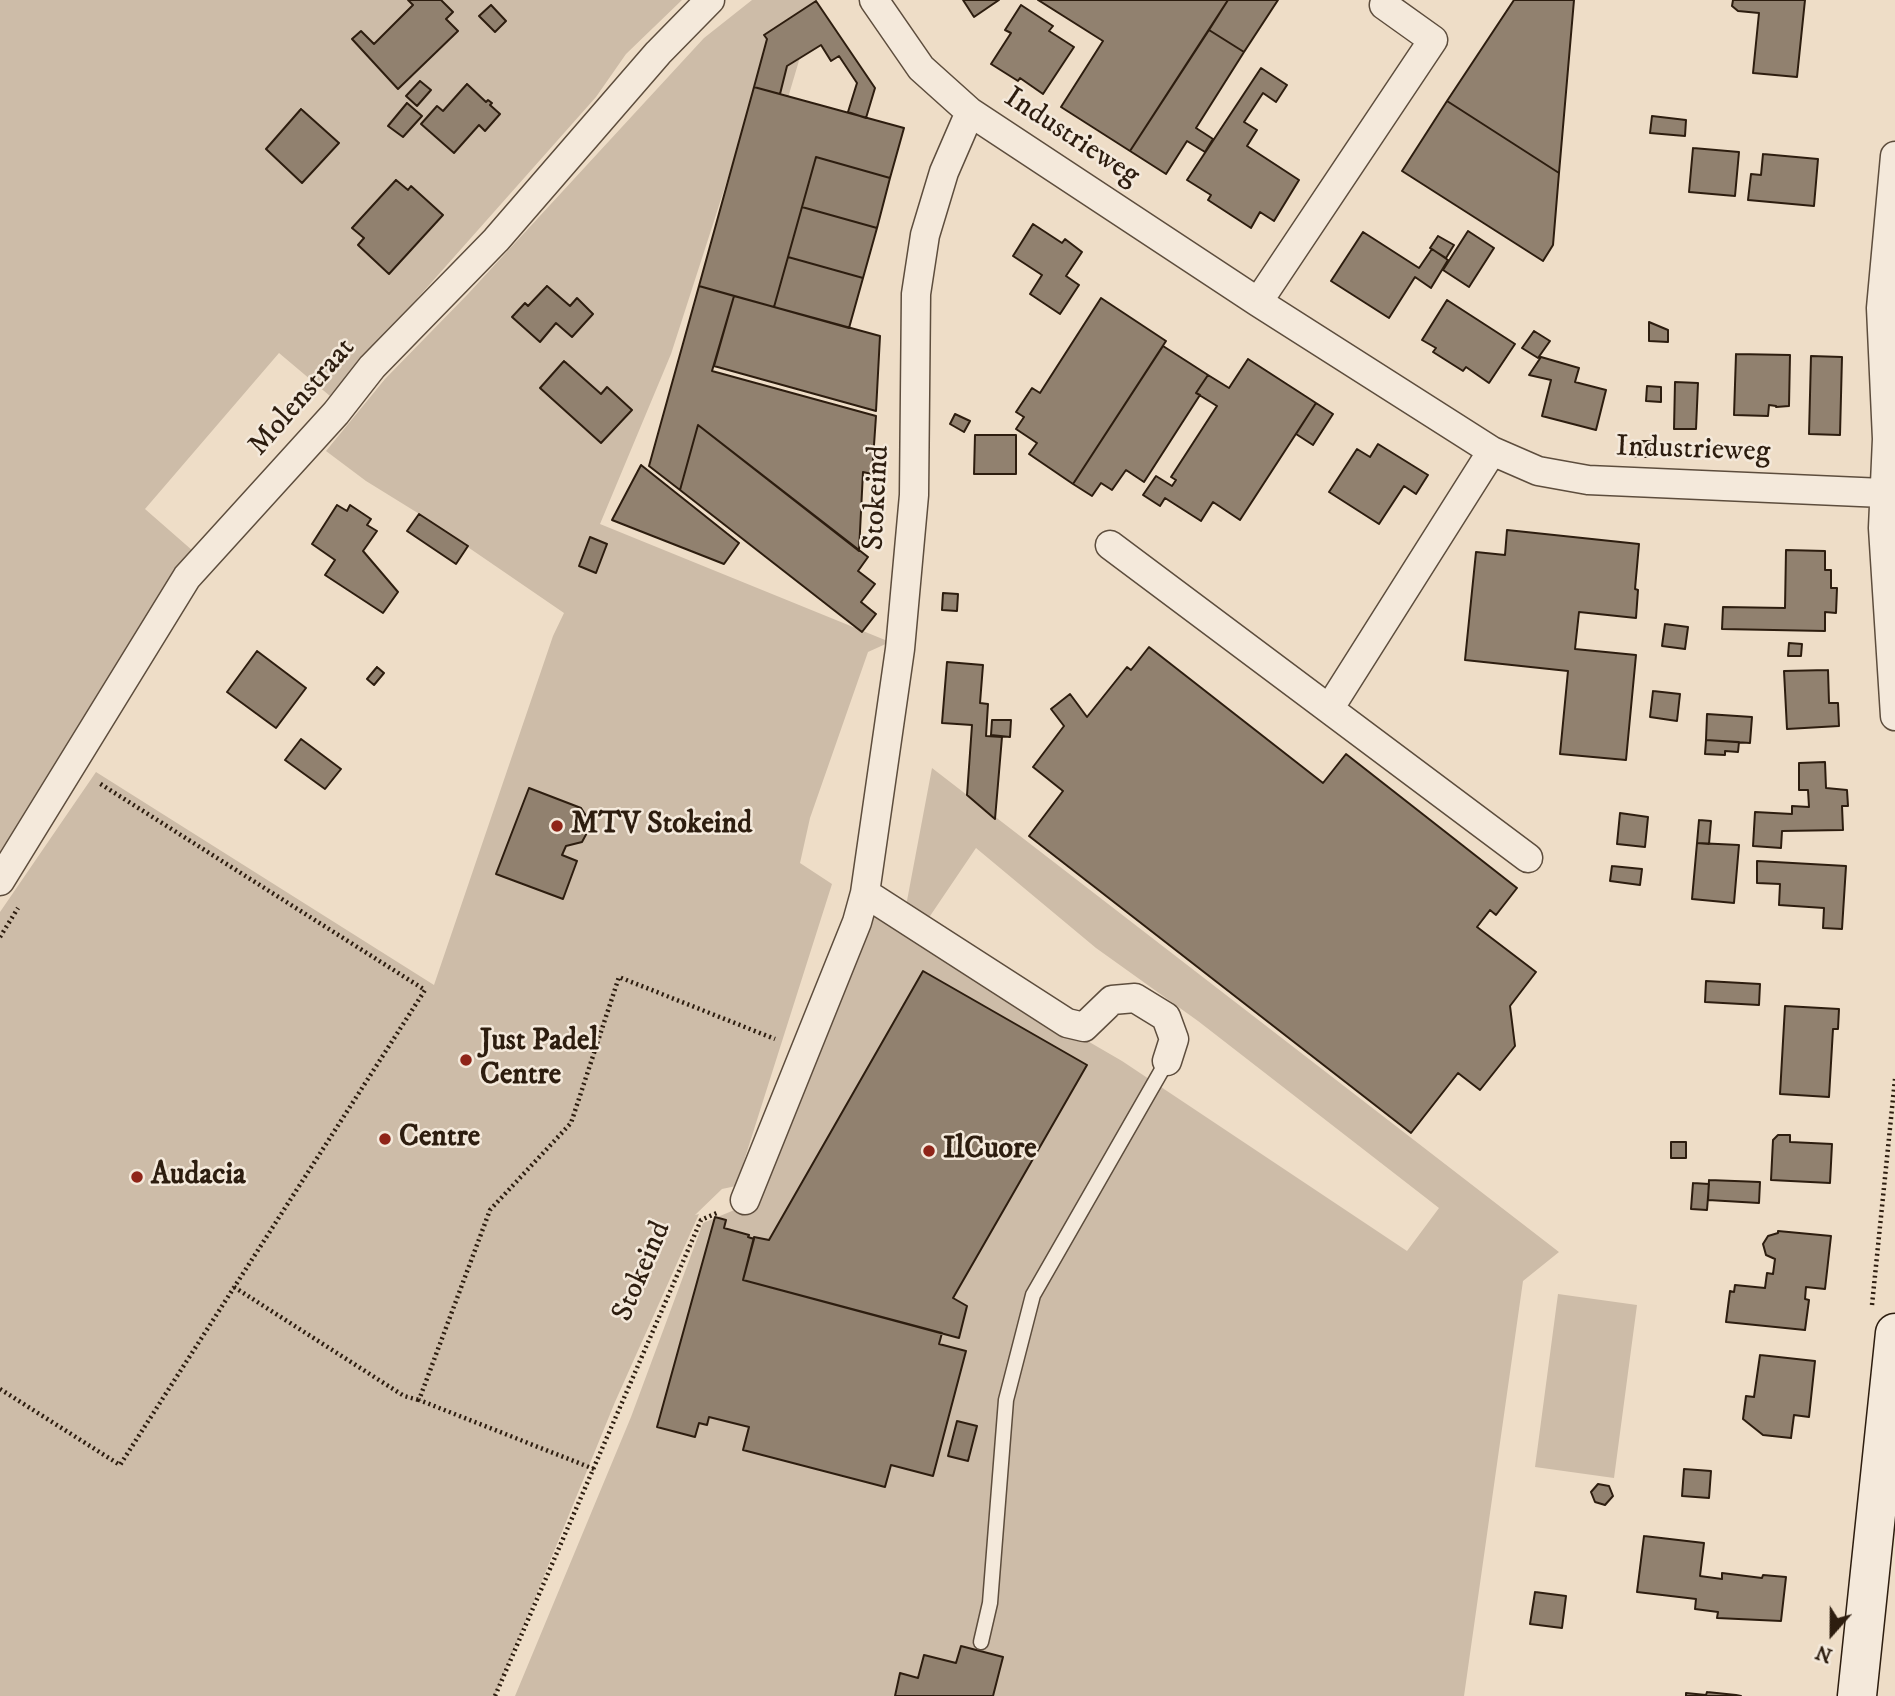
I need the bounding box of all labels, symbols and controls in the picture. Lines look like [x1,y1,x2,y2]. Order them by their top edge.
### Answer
street label: Industrieweg [996,81,1146,195]
street label: Molenstraat [242,332,364,464]
street label: Industrieweg [1615,430,1771,472]
street label: Stokeind [857,445,899,551]
place label: MTV Stokeind [571,808,752,844]
marker: MTV Stokeind [549,818,565,834]
place label: Just Padel Centre [480,1025,598,1096]
marker: Just Padel Centre [458,1052,474,1068]
place label: Centre [399,1121,480,1157]
marker: Centre [377,1131,393,1147]
place label: IlCuore [943,1133,1037,1169]
marker: IlCuore [921,1143,937,1159]
place label: Audacia [151,1159,246,1195]
marker: Audacia [129,1169,145,1185]
street label: Stokeind [606,1217,680,1327]
north arrow [1797,1598,1867,1668]
text: N [1813,1640,1836,1667]

